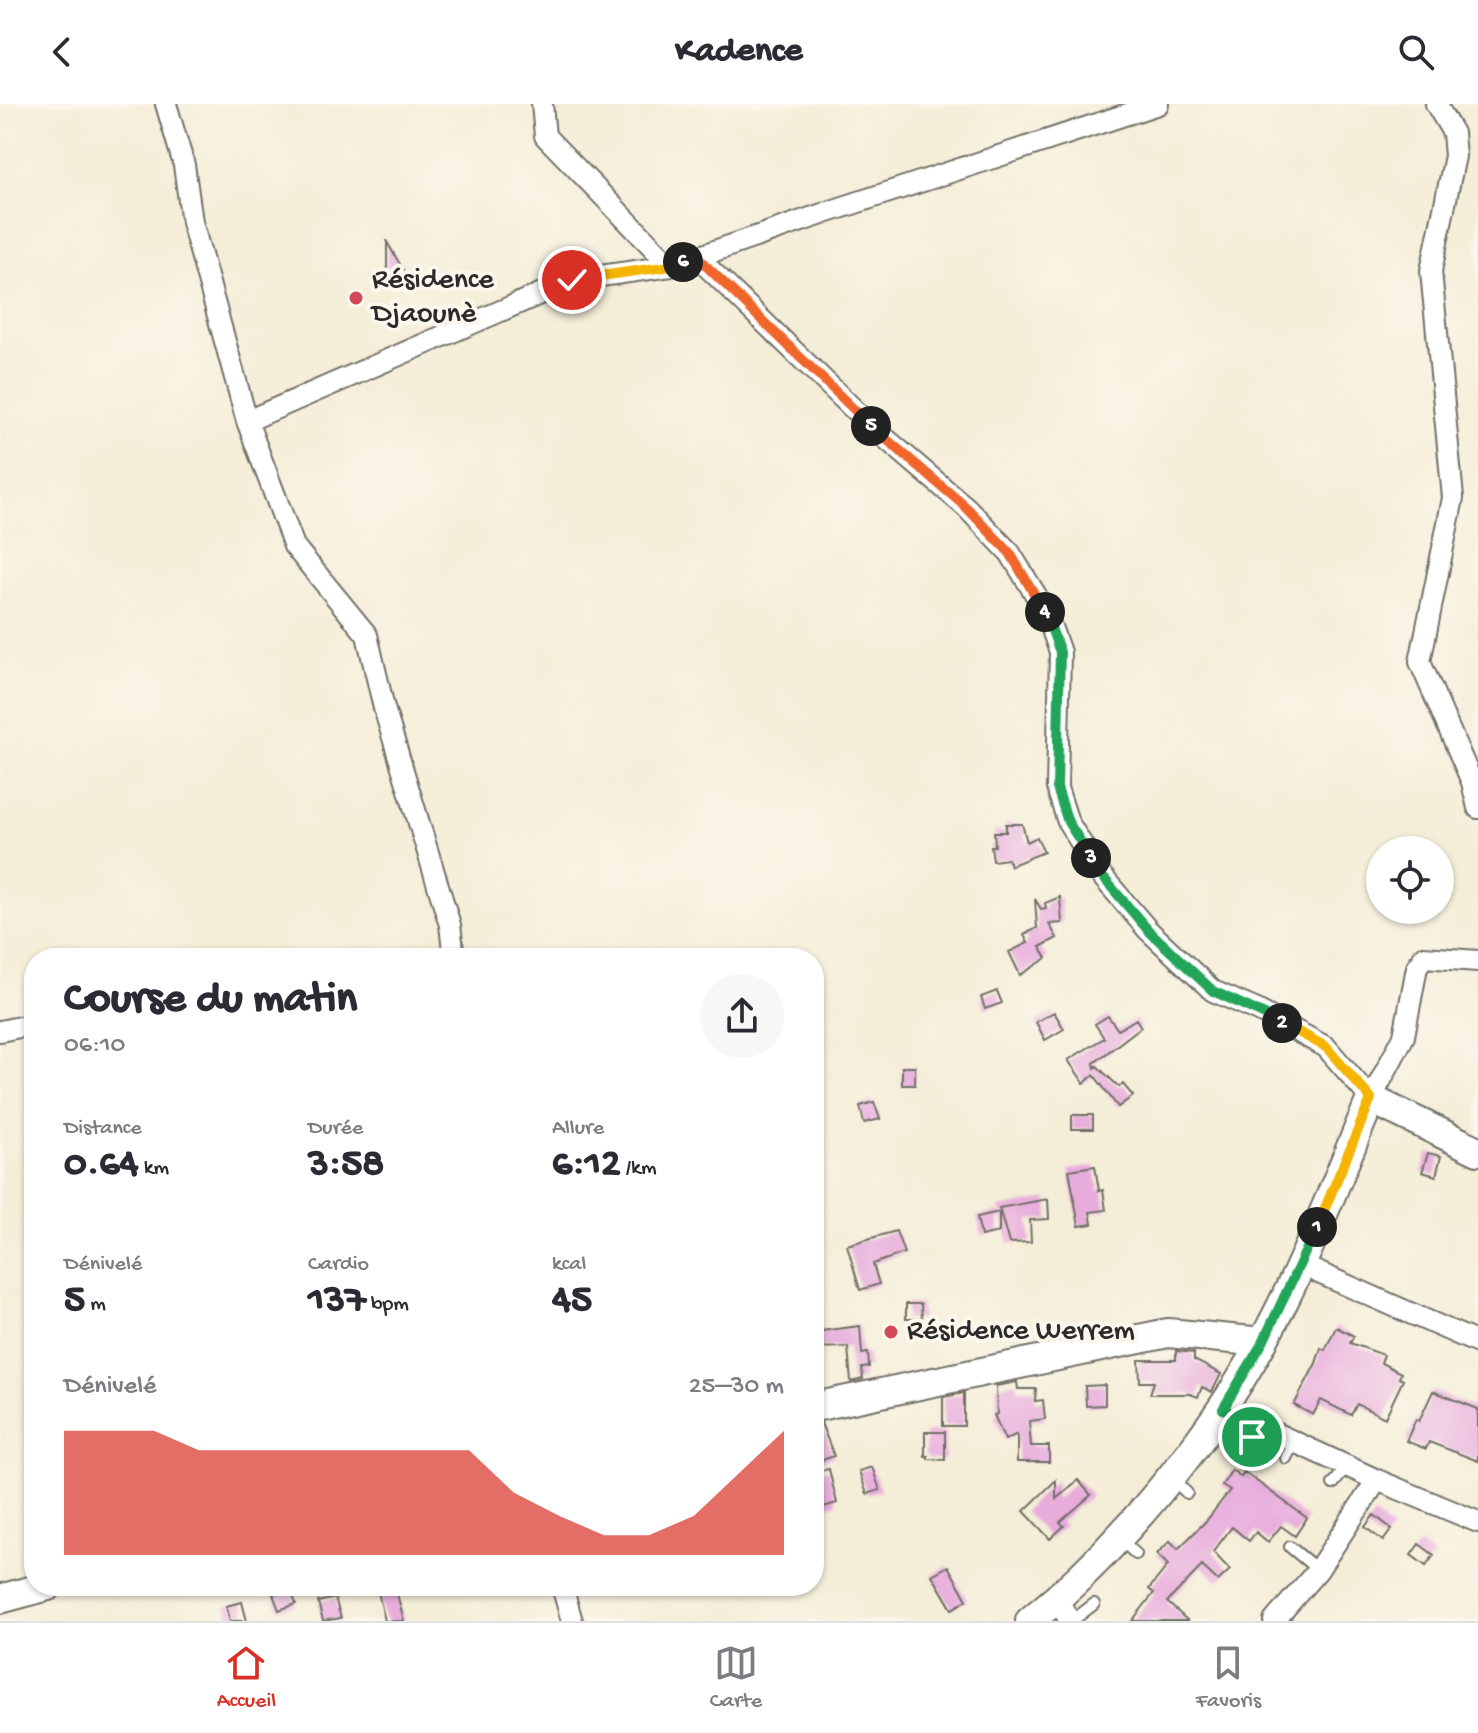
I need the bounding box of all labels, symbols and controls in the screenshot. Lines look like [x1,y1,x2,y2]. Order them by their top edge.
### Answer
icon: back [40,30,84,74]
icon: search [1394,30,1438,74]
text: Kadence [675,31,803,74]
pin: 6 [663,242,703,282]
pin [538,246,606,314]
text: 6 [677,249,689,275]
icon: check [550,258,594,302]
place label: Résidence Djaounè [370,264,494,333]
marker: Résidence Djaounè [347,289,365,307]
pin: 5 [851,406,891,446]
text: 5 [865,413,877,439]
pin: 4 [1025,592,1065,632]
text: 4 [1040,599,1050,625]
map controls [1366,836,1454,924]
button: locate [1366,836,1454,924]
pin: 3 [1071,838,1111,878]
text: 3 [1085,845,1097,871]
button: share [700,974,784,1058]
text: Course du matin [64,975,357,1027]
pin: 2 [1262,1003,1302,1043]
text: 2 [1277,1010,1287,1036]
text: 06:10 [64,1031,125,1062]
text: Distance [64,1116,142,1142]
text: Durée [308,1116,363,1142]
text: Allure [552,1116,604,1142]
text: 0.64 [64,1142,138,1189]
text: 3:58 [308,1142,384,1189]
text: 6:12 [552,1142,621,1189]
text: km [138,1156,169,1182]
text: /km [621,1156,657,1182]
pin: 1 [1297,1207,1337,1247]
text: 1 [1313,1214,1321,1240]
text: Dénivelé [64,1252,142,1278]
text: Cardio [308,1252,369,1278]
text: kcal [552,1252,586,1278]
text: 5 [64,1278,85,1325]
text: 137 [308,1278,366,1325]
text: 45 [552,1278,592,1325]
text: m [85,1292,106,1318]
text: bpm [366,1292,409,1318]
place label: Résidence Werrem [907,1315,1135,1350]
marker: Résidence Werrem [882,1323,900,1341]
text: Dénivelé [64,1372,156,1403]
text: 25–30 m [689,1372,784,1403]
pin [1218,1403,1286,1471]
icon: arrive [1230,1415,1274,1459]
tab: Accueil [217,1641,276,1715]
tab: Carte [710,1641,762,1715]
tab: Favoris [1196,1641,1261,1715]

